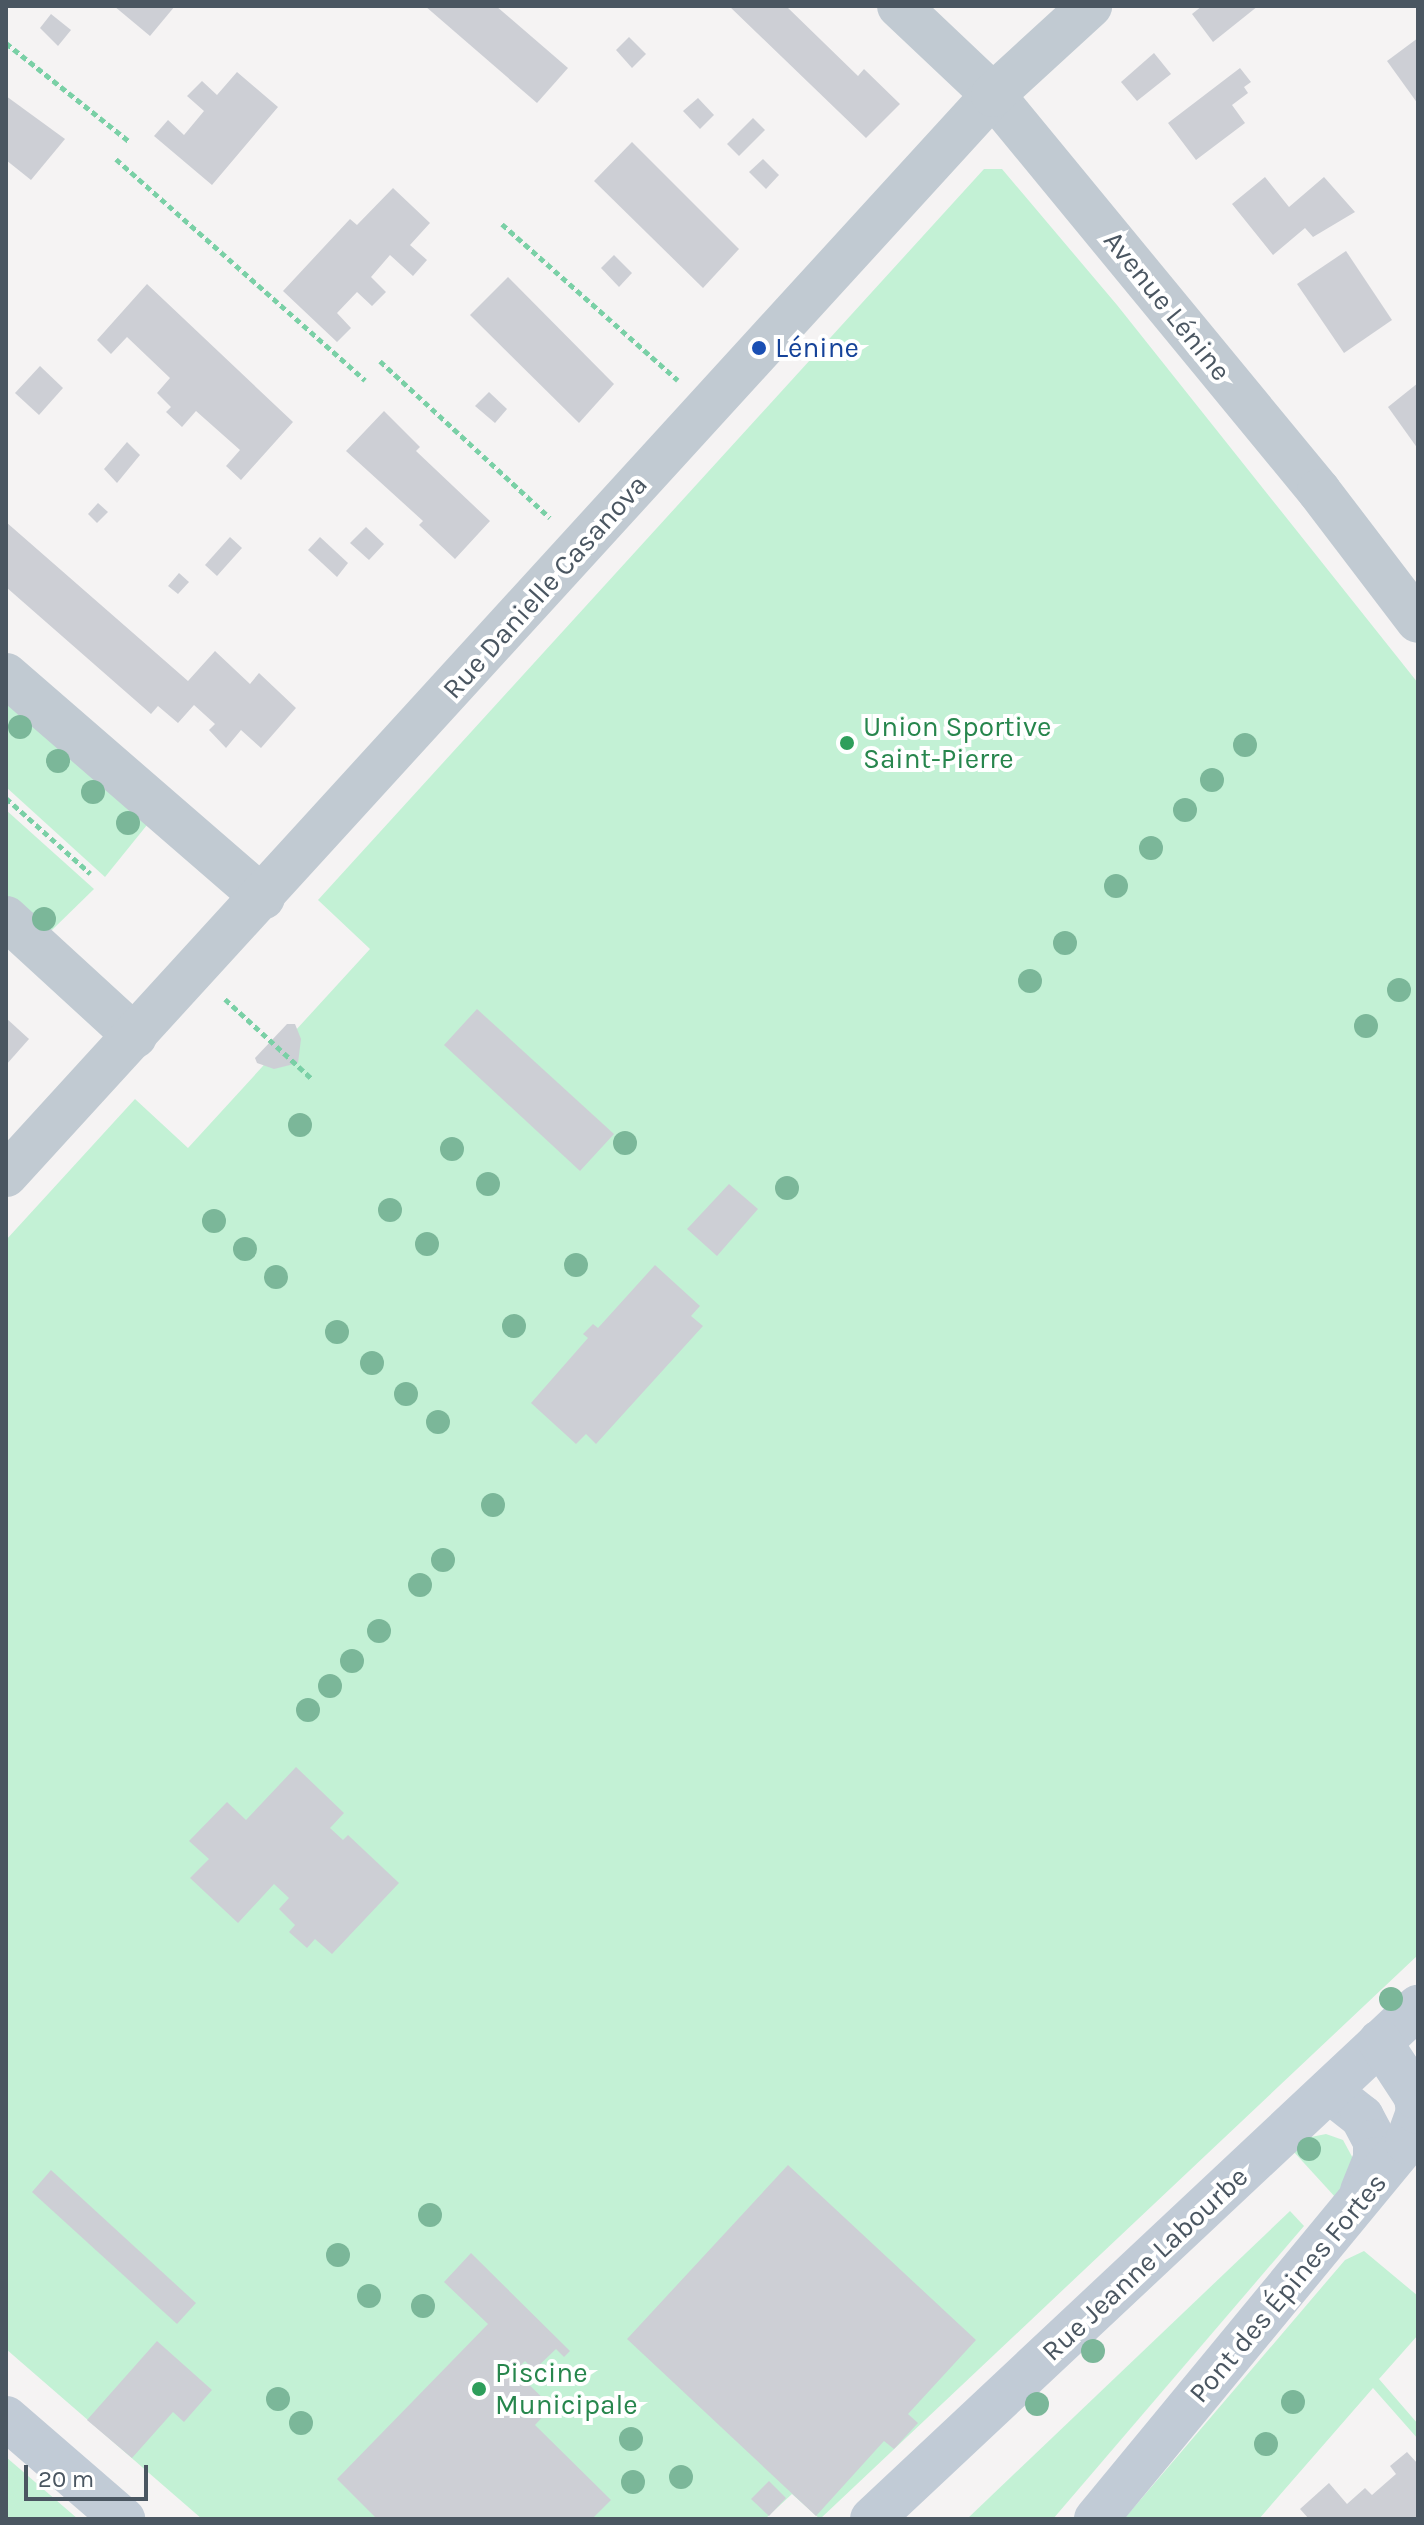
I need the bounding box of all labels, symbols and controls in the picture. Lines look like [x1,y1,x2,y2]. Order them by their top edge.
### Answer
street label: Avenue Lénine [1096,224,1238,388]
place label: Lénine [775,331,859,365]
marker: Lénine [750,339,768,357]
street label: Rue Danielle Casanova [436,468,654,706]
place label: Union Sportive Saint-Pierre [863,710,1051,776]
marker: Union Sportive Saint-Pierre [838,734,856,752]
street label: Rue Jeanne Labourbe [1035,2160,1255,2368]
street label: Pont des Épines Fortes [1182,2166,1394,2410]
place label: Piscine Municipale [495,2356,638,2422]
marker: Piscine Municipale [470,2380,488,2398]
scale bar [28,2449,152,2499]
text: 20 m [38,2465,94,2493]

